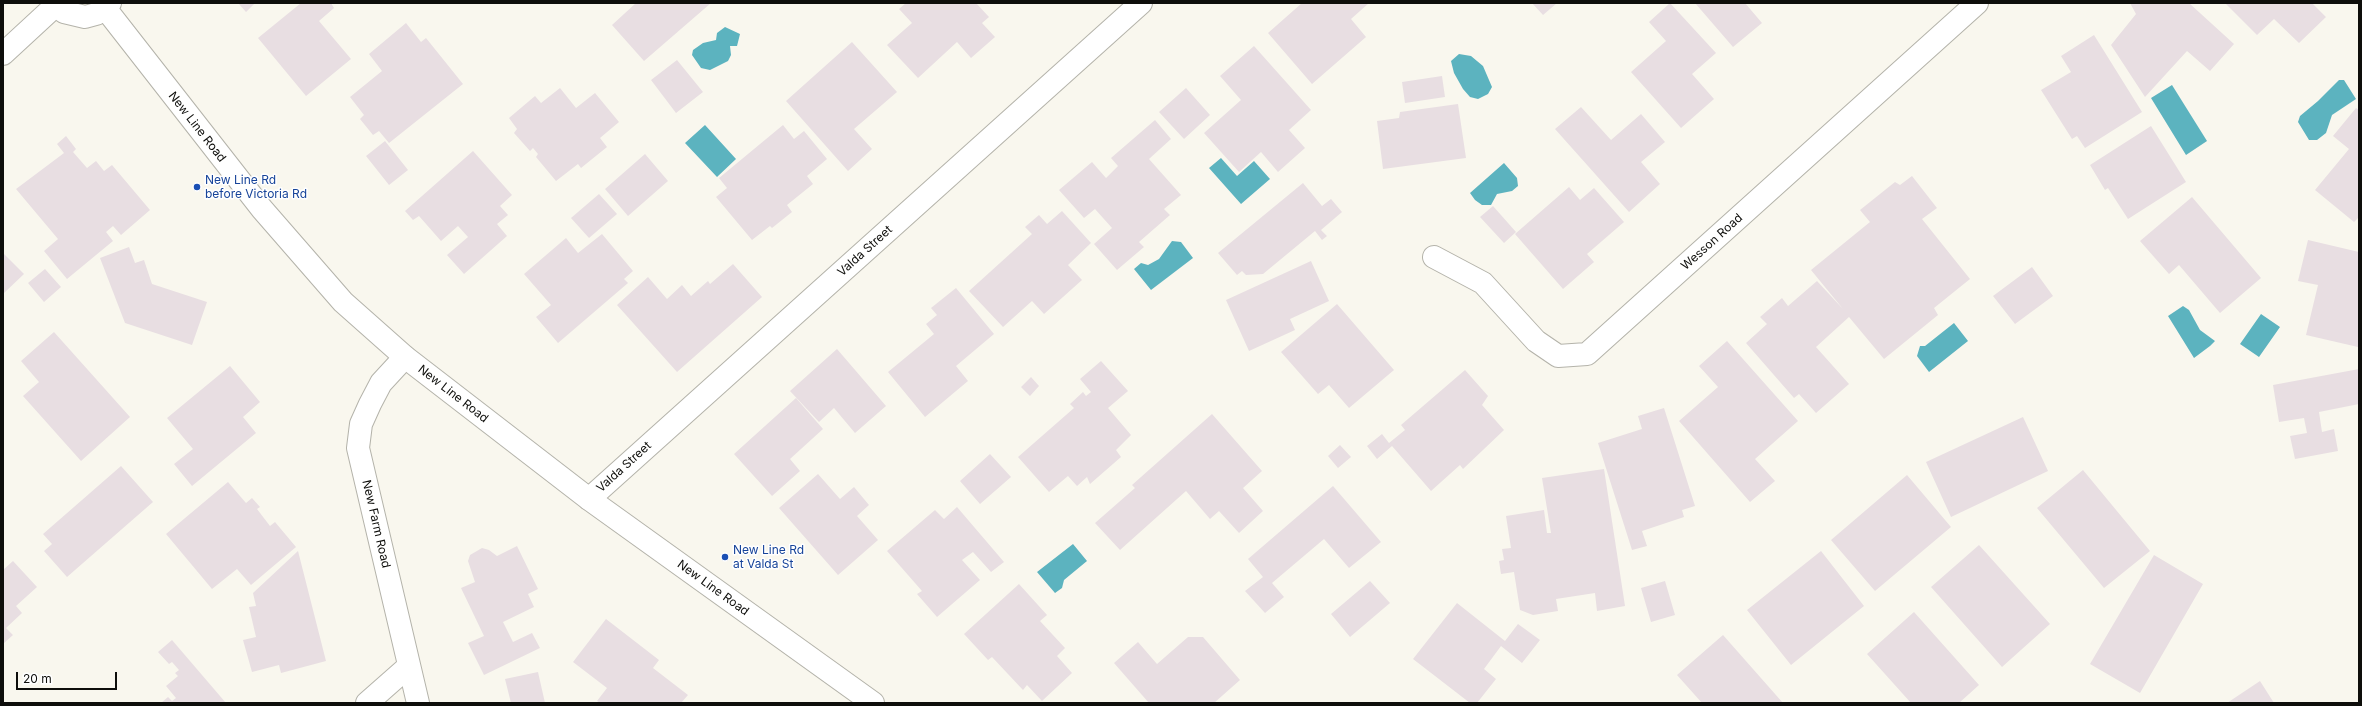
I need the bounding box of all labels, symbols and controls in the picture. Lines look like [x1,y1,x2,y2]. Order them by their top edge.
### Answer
street label: New Line Road [165,89,229,165]
place label: New Line Rd before Victoria Rd [205,173,307,201]
marker: New Line Rd before Victoria Rd [192,182,202,192]
street label: Wesson Road [1678,211,1746,273]
street label: Valda Street [835,223,895,279]
street label: New Line Road [415,362,491,426]
street label: Valda Street [594,439,654,495]
street label: New Farm Road [359,478,393,570]
place label: New Line Rd at Valda St [733,543,804,571]
marker: New Line Rd at Valda St [720,552,730,562]
street label: New Line Road [674,557,752,619]
scale bar [18,664,119,690]
text: 20 m [23,671,52,686]

